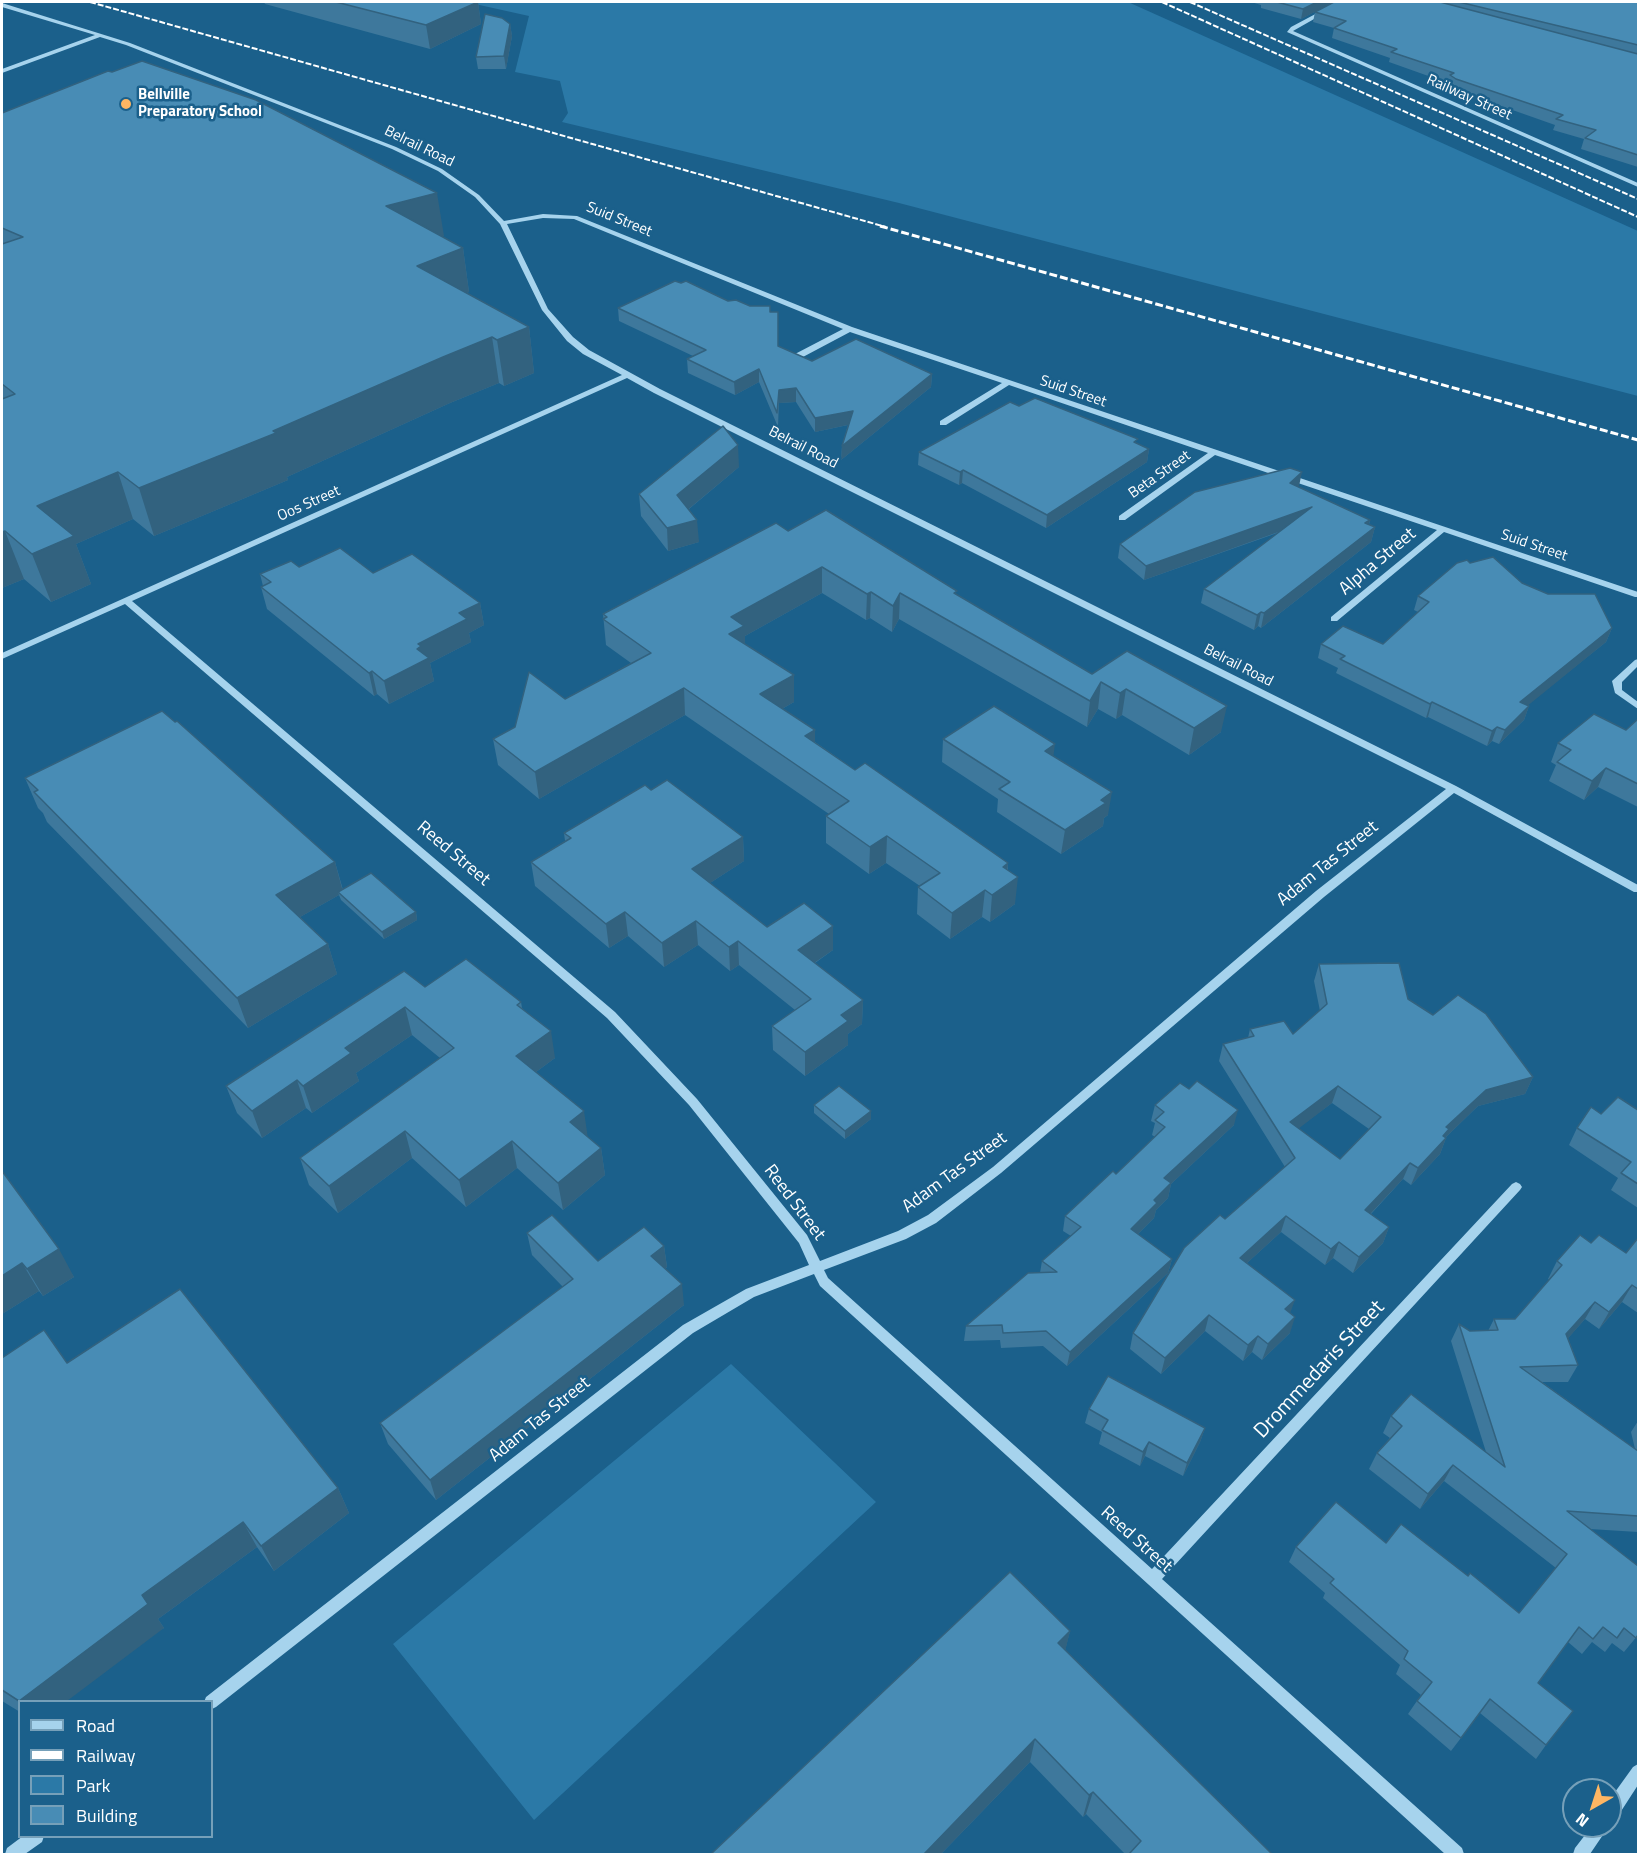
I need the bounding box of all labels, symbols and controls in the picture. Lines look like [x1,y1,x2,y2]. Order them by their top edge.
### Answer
street label: Railway Street [1424,71,1514,125]
place label: Bellville Preparatory School [138,86,262,121]
marker: Bellville Preparatory School [119,97,133,111]
street label: Belrail Road [381,122,457,172]
street label: Suid Street [584,199,654,241]
street label: Suid Street [1037,372,1109,412]
street label: Belrail Road [765,423,841,473]
street label: Beta Street [1126,447,1194,503]
street label: Oos Street [275,482,343,526]
street label: Alpha Street [1335,524,1421,600]
street label: Suid Street [1498,526,1570,566]
street label: Belrail Road [1200,641,1276,691]
street label: Reed Street [412,817,494,891]
street label: Adam Tas Street [1273,817,1383,911]
street label: Adam Tas Street [899,1128,1011,1218]
street label: Reed Street [759,1161,829,1245]
street label: Drommedaris Street [1250,1296,1390,1444]
street label: Adam Tas Street [485,1373,595,1467]
street label: Reed Street [1096,1502,1176,1578]
legend [18,1700,213,1838]
text: Road [76,1712,115,1739]
text: Railway [76,1742,135,1769]
text: Park [76,1772,110,1799]
north arrow [1562,1778,1622,1838]
text: Building [76,1802,137,1829]
text: N [1570,1808,1594,1833]

